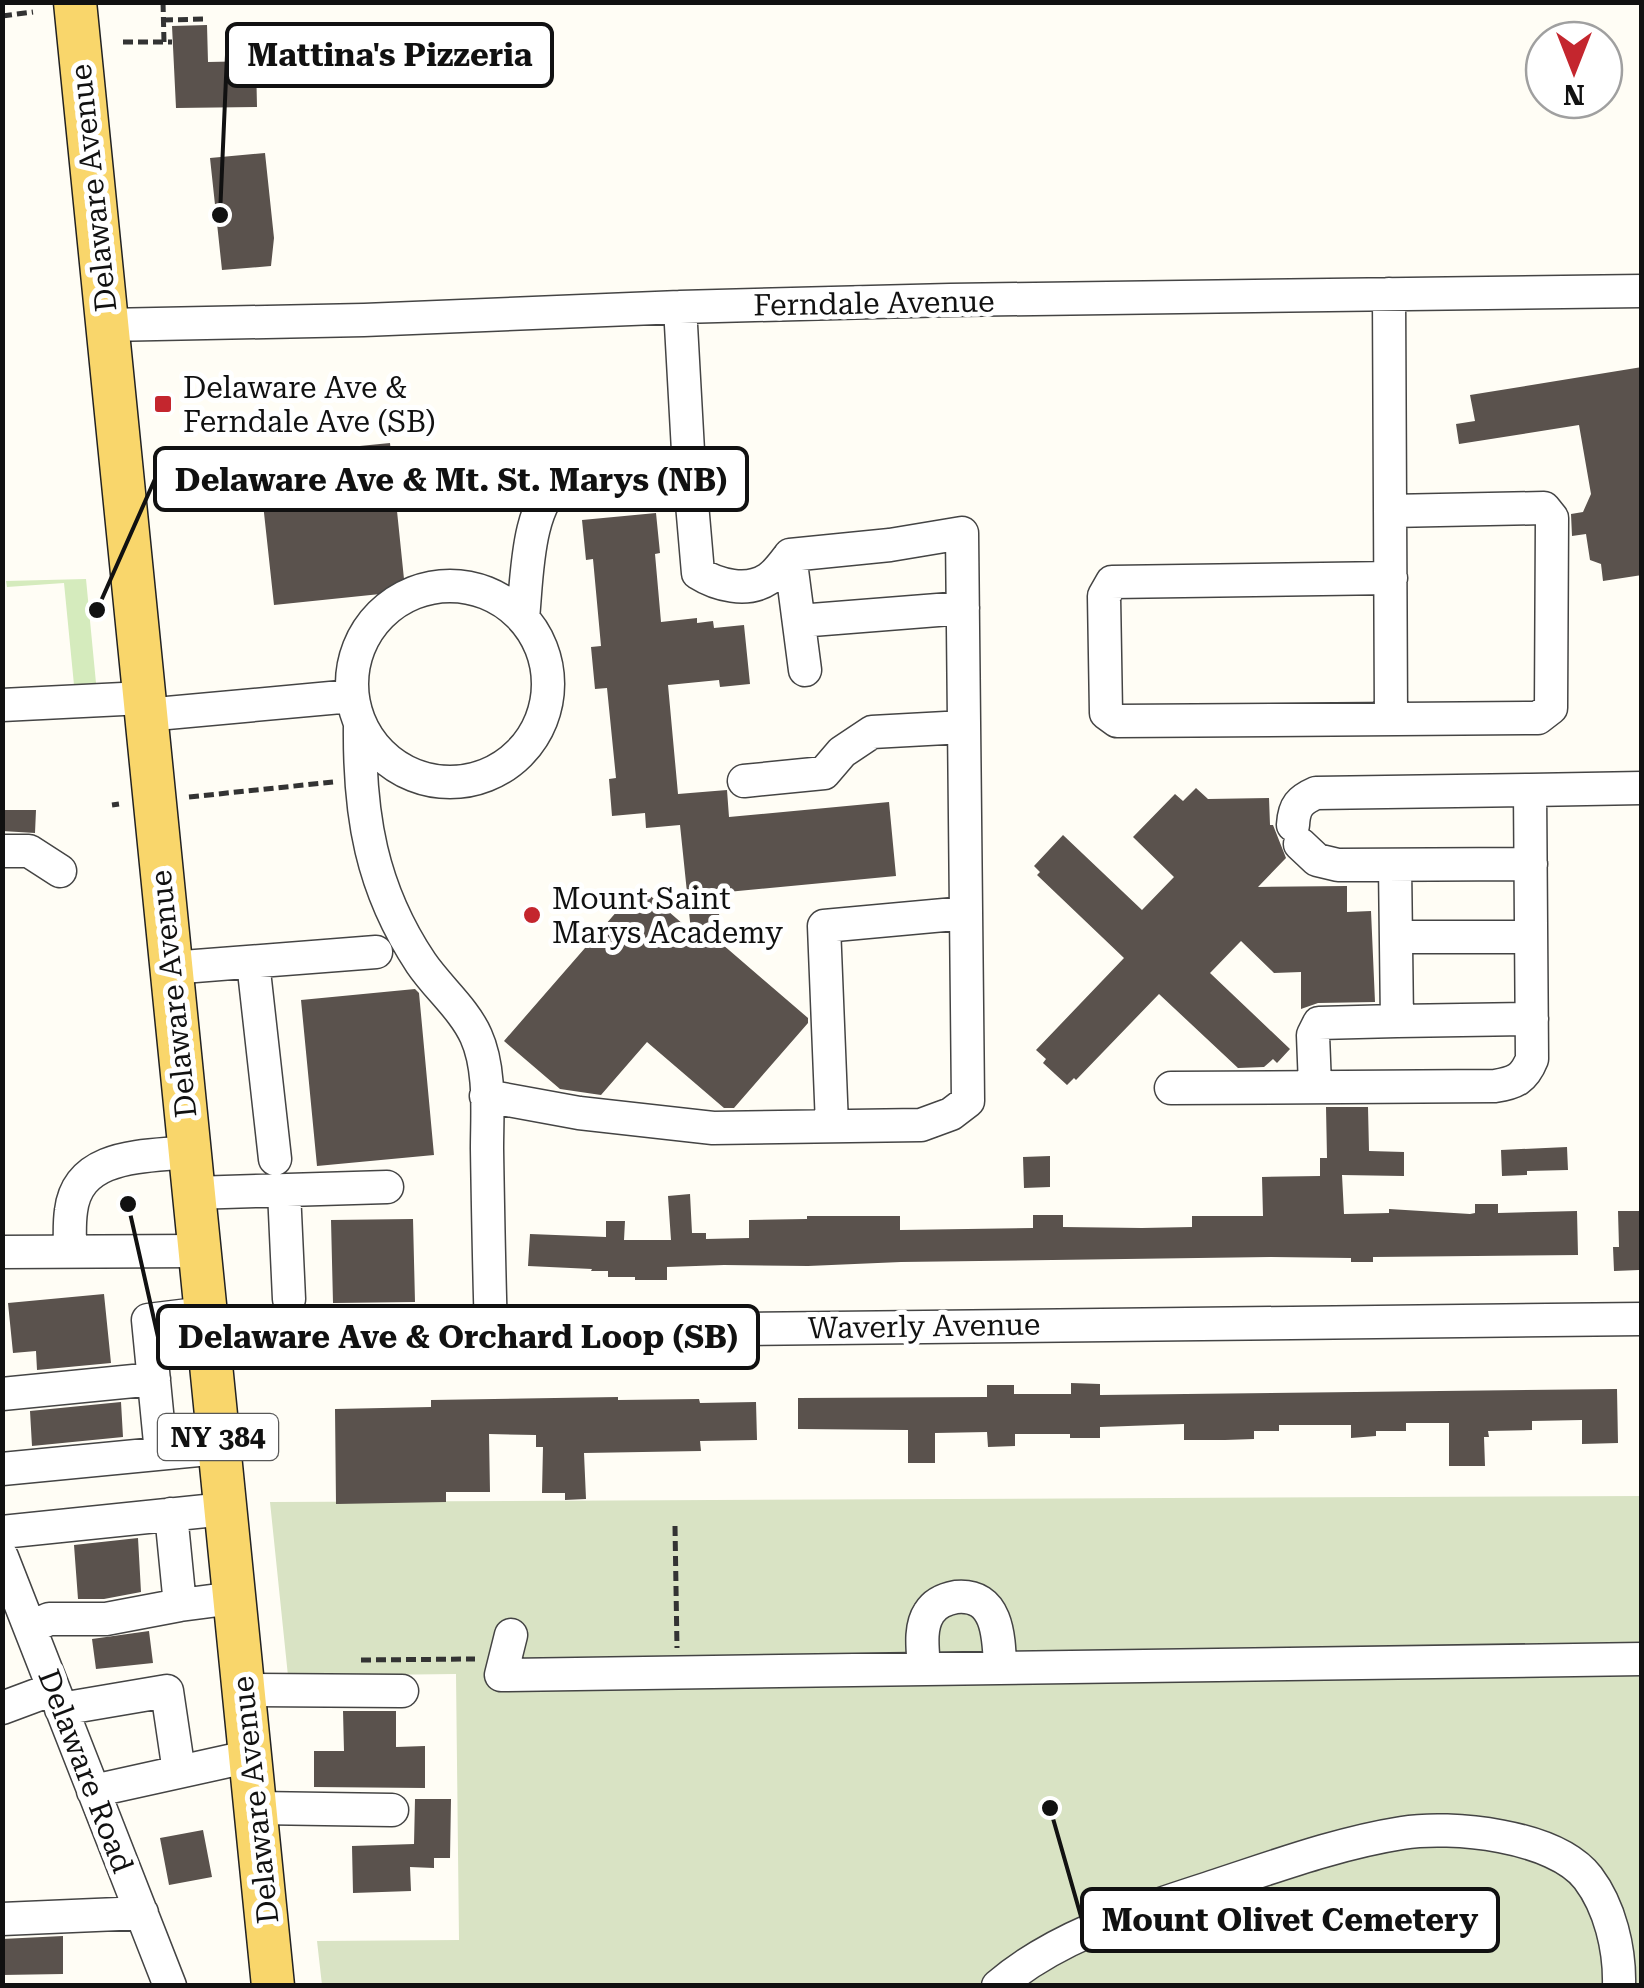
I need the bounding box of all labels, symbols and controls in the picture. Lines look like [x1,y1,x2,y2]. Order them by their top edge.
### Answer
north arrow [1524,20,1624,120]
callout: Mattina's Pizzeria [227,24,552,86]
text: Mattina's Pizzeria [247,36,533,74]
street label: Delaware Avenue [63,63,123,313]
text: N [1563,78,1585,111]
street label: Ferndale Avenue [753,283,995,323]
place label: Delaware Ave & Ferndale Ave (SB) [183,370,436,439]
marker: Delaware Ave & Ferndale Ave (SB) [152,393,174,415]
callout: Delaware Ave & Mt. St. Marys (NB) [155,448,747,510]
text: Delaware Ave & Mt. St. Marys (NB) [175,461,727,499]
street label: Delaware Avenue [143,869,203,1119]
place label: Mount Saint Marys Academy [552,881,783,950]
marker: Mount Saint Marys Academy [521,904,543,926]
callout: Delaware Ave & Orchard Loop (SB) [158,1306,758,1368]
street label: Waverly Avenue [808,1306,1040,1346]
text: Delaware Ave & Orchard Loop (SB) [178,1318,738,1356]
road number: NY 384 [158,1414,278,1460]
street label: Delaware Road [31,1664,141,1878]
street label: Delaware Avenue [225,1675,285,1925]
callout: Mount Olivet Cemetery [1082,1889,1498,1951]
text: Mount Olivet Cemetery [1102,1901,1479,1939]

